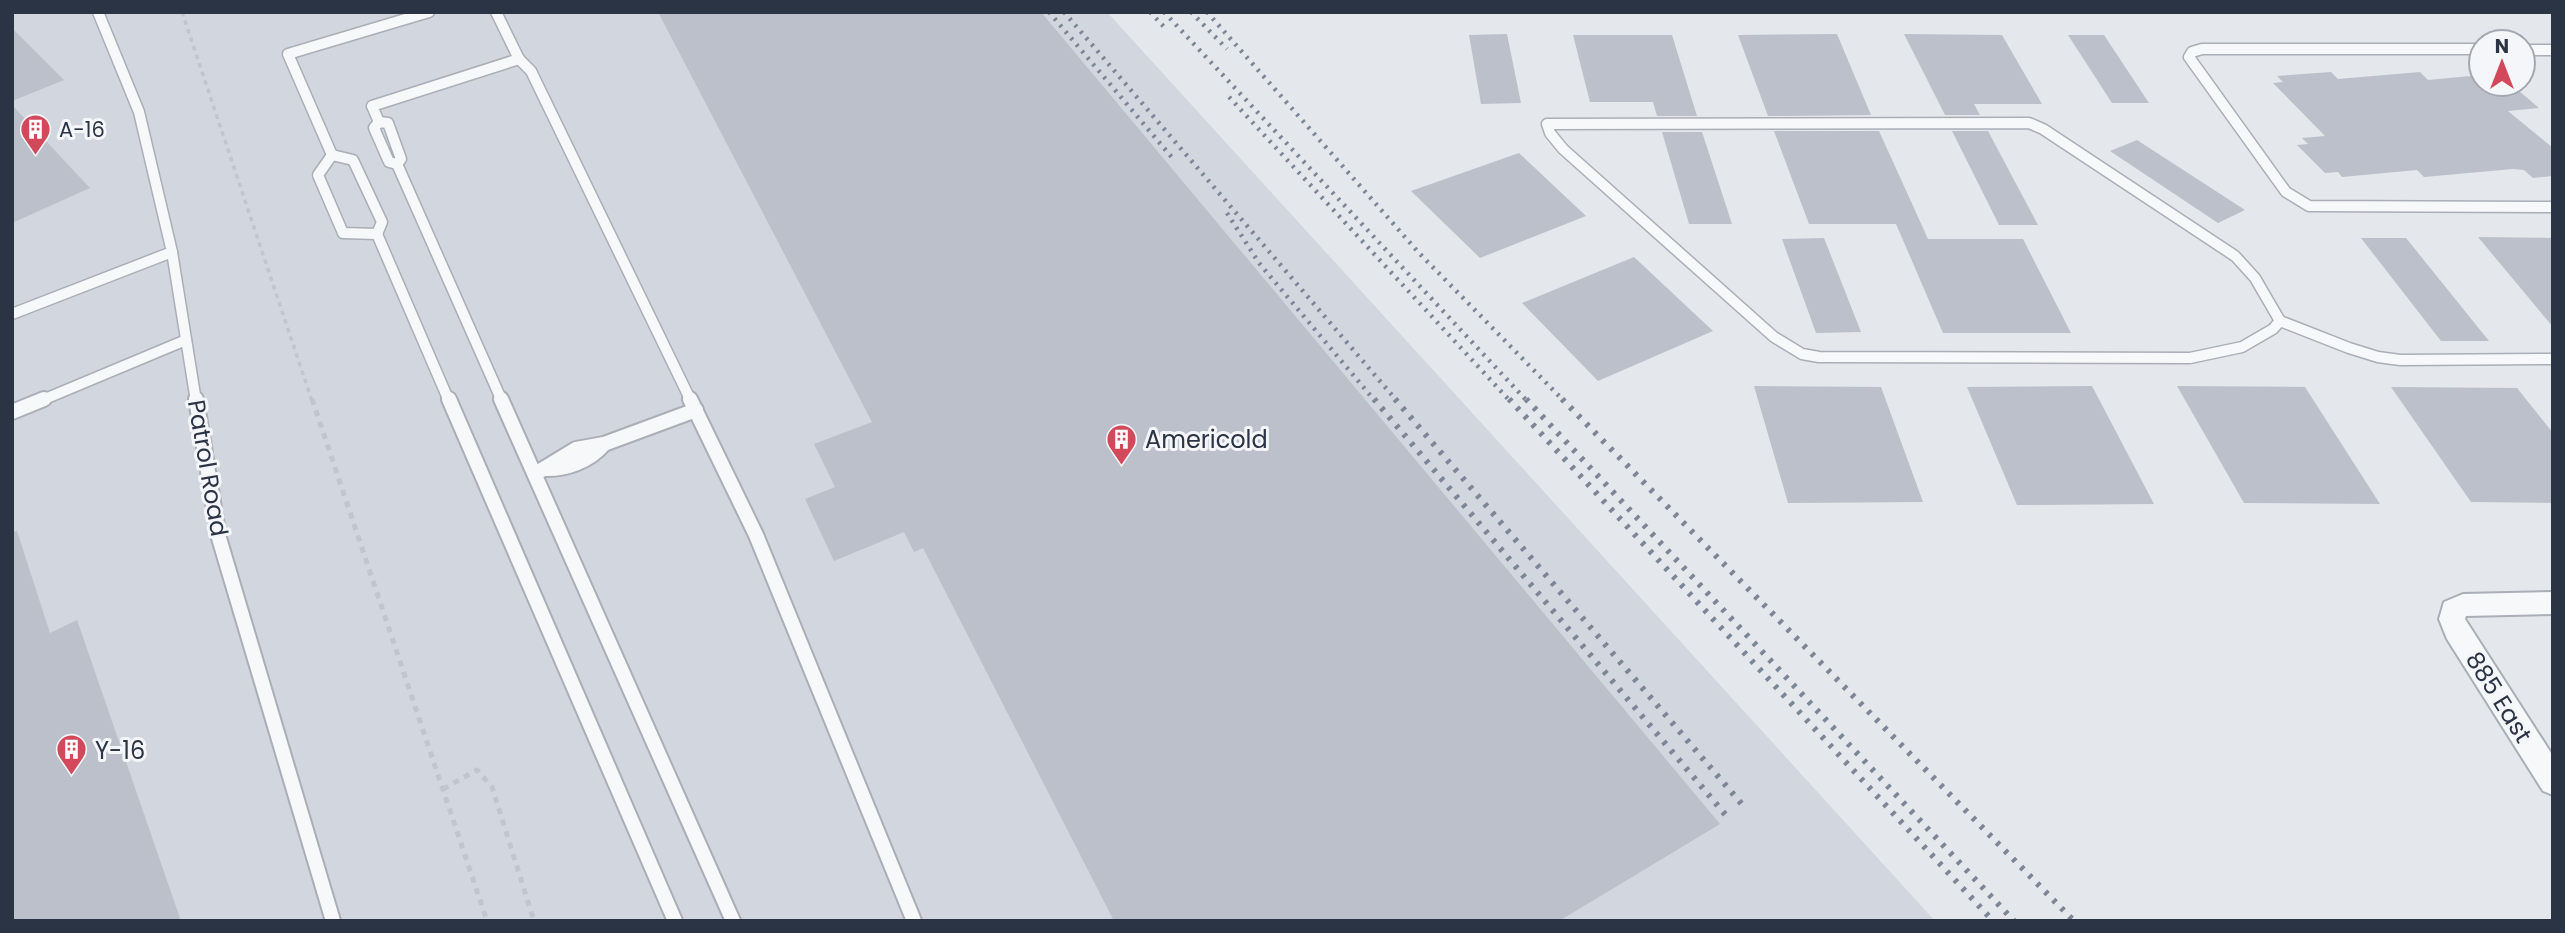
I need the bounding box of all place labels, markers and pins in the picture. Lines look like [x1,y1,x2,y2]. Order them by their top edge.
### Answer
building icon: A-16 [19,112,53,156]
place label: A-16 [59,115,105,144]
building icon: Americold [1105,422,1139,466]
place label: Americold [1145,423,1268,456]
building icon: Y-16 [55,733,89,777]
place label: Y-16 [95,734,145,767]

